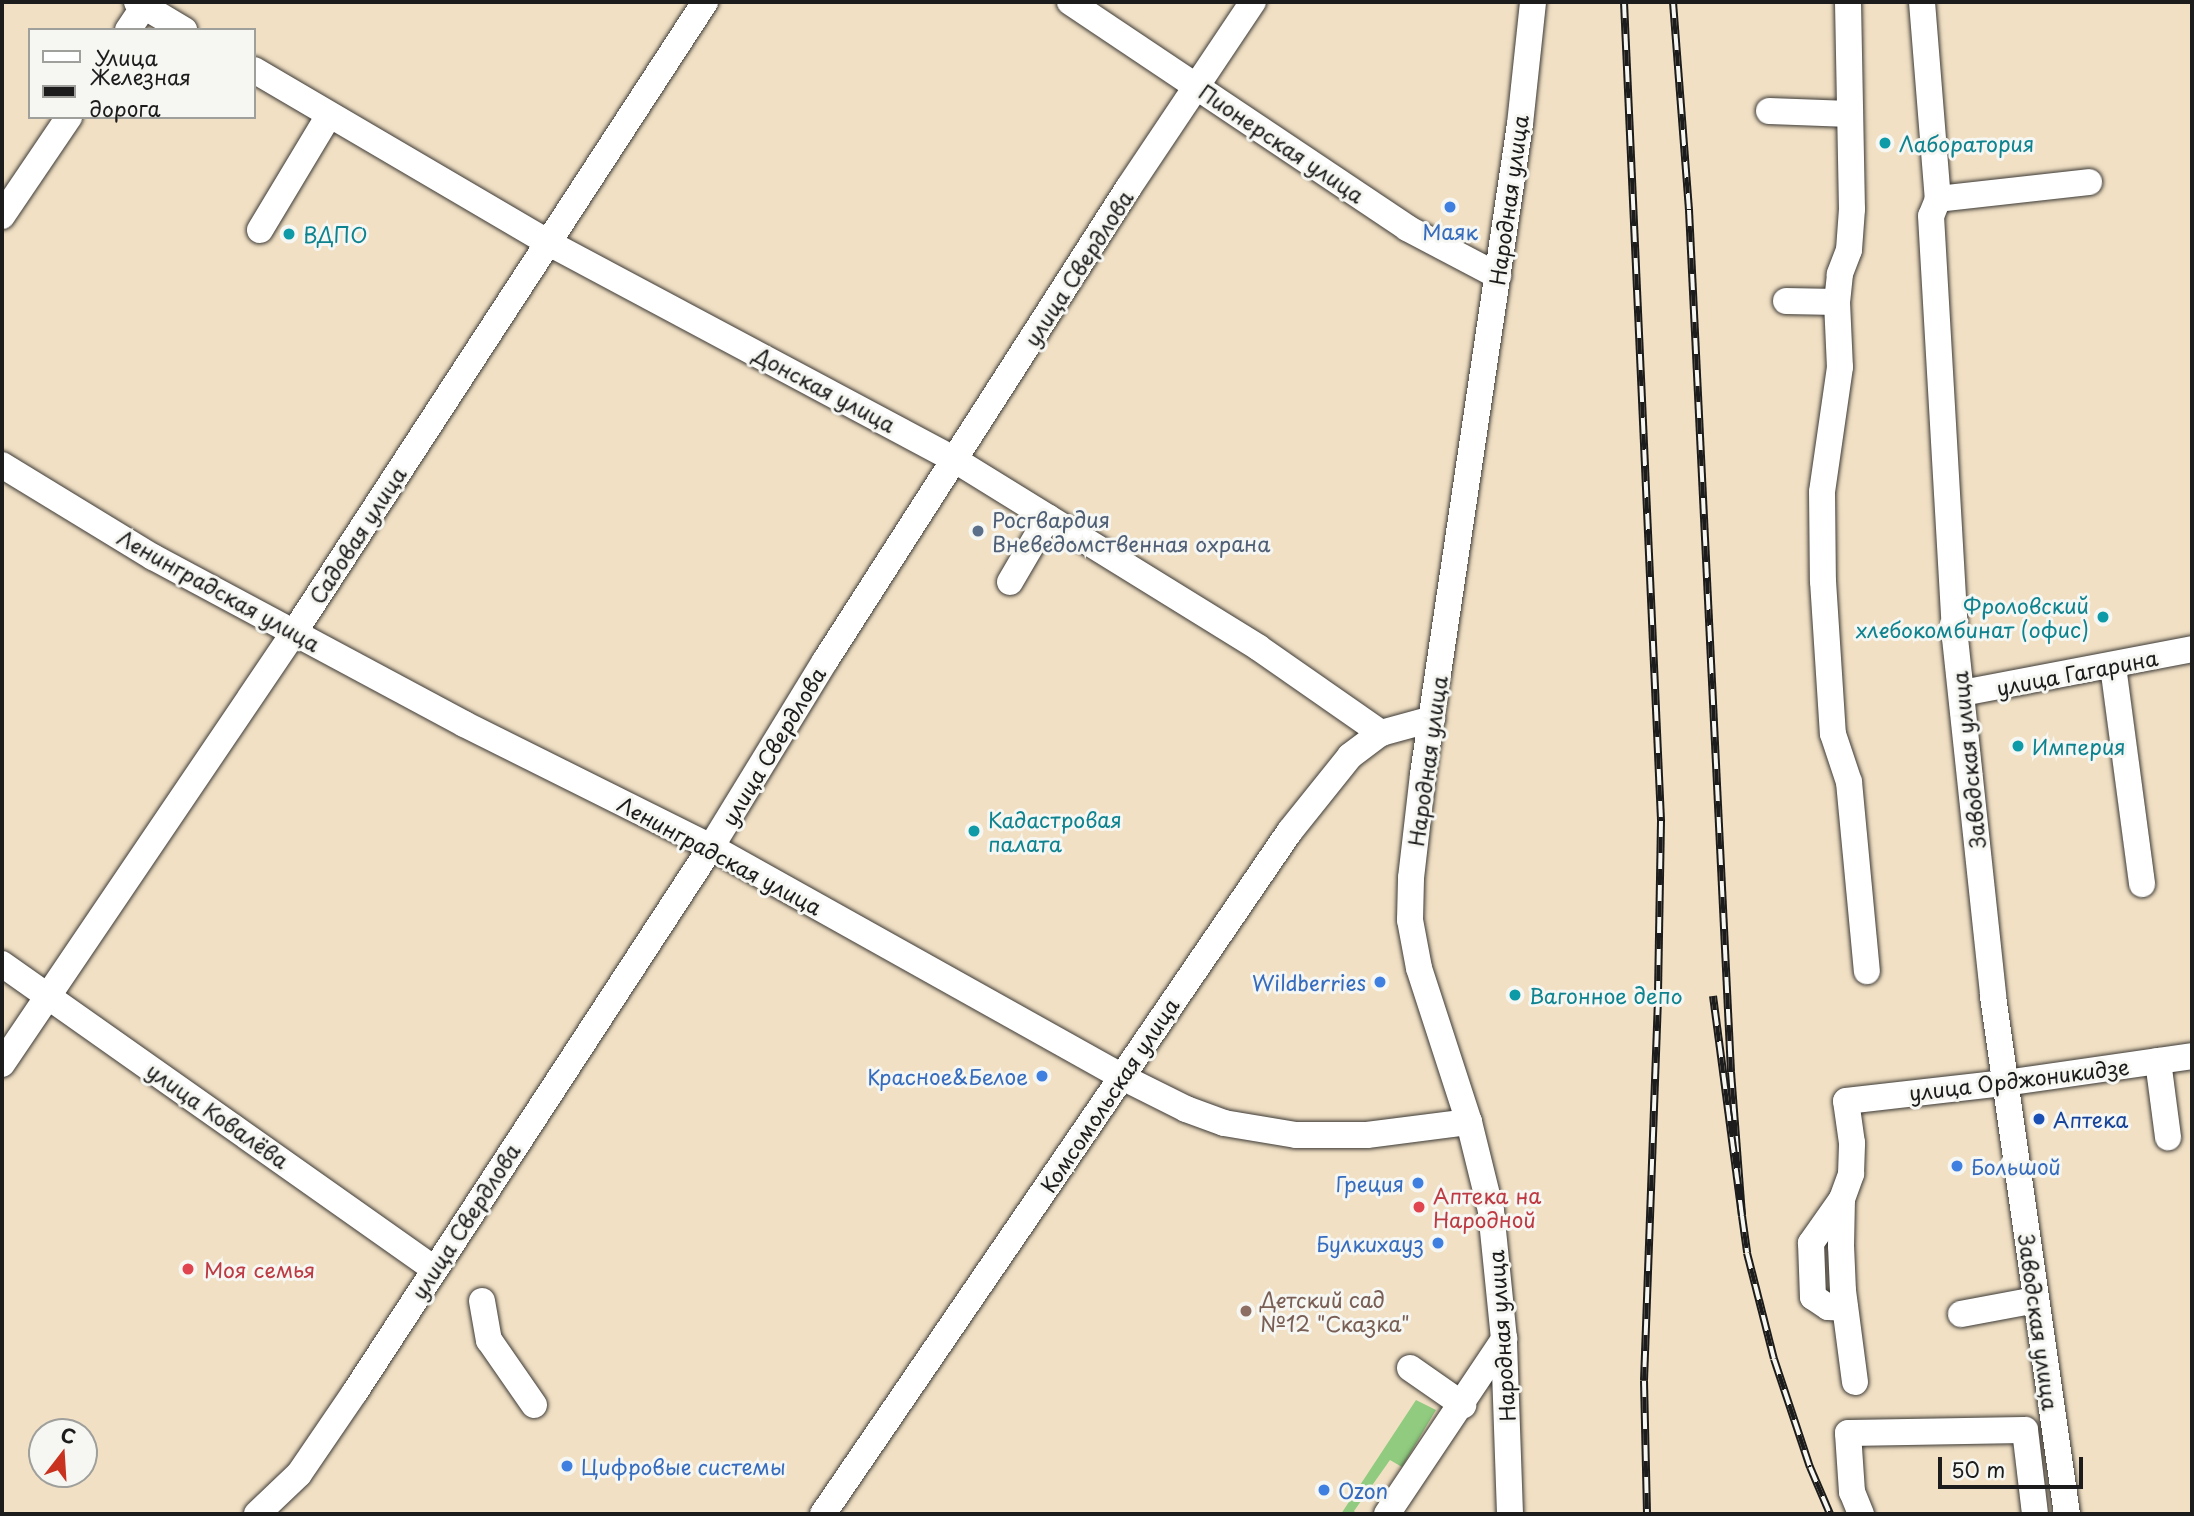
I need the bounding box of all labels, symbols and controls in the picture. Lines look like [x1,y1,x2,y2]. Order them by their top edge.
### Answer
legend [28,28,256,119]
text: Улица [95,41,158,73]
text: Железная дорога [90,60,191,124]
street label: Пионерская улица [1194,78,1370,208]
street label: Народная улица [1483,113,1533,287]
place label: Лаборатория [1899,130,2034,156]
marker: Лаборатория [1877,135,1893,151]
street label: улица Свердлова [1018,185,1138,351]
marker: Маяк [1442,199,1458,215]
place label: Маяк [1422,218,1478,244]
place label: ВДПО [303,221,368,247]
marker: ВДПО [281,226,297,242]
street label: Донская улица [749,341,901,437]
street label: Садовая улица [303,462,411,608]
place label: Росгвардия Вневедомственная охрана [992,506,1271,556]
marker: Росгвардия Вневедомственная охрана [970,523,986,539]
street label: Ленинградская улица [113,524,325,656]
place label: Фроловский хлебокомбинат (офис) [1856,592,2089,642]
marker: Фроловский хлебокомбинат (офис) [2095,609,2111,625]
street label: улица Гагарина [1994,644,2160,700]
street label: улица Свердлова [715,662,831,830]
street label: Заводская улица [1946,670,1990,850]
street label: Народная улица [1402,674,1452,848]
place label: Империя [2032,733,2126,759]
marker: Империя [2010,738,2026,754]
street label: Ленинградская улица [613,790,827,920]
place label: Кадастровая палата [988,806,1122,856]
marker: Кадастровая палата [966,823,982,839]
place label: Wildberries [1252,969,1366,995]
marker: Wildberries [1372,974,1388,990]
place label: Вагонное депо [1529,982,1682,1008]
marker: Вагонное депо [1507,987,1523,1003]
street label: Комсомольская улица [1034,992,1184,1198]
street label: улица Орджоникидзе [1907,1053,2131,1105]
street label: улица Ковалёва [142,1057,294,1173]
place label: Красное&Белое [867,1063,1028,1089]
marker: Красное&Белое [1034,1068,1050,1084]
place label: Аптека [2053,1106,2128,1132]
marker: Аптека [2031,1111,2047,1127]
street label: улица Свердлова [405,1138,525,1304]
place label: Большой [1971,1153,2061,1179]
marker: Большой [1949,1158,1965,1174]
place label: Греция [1335,1170,1404,1196]
marker: Греция [1410,1175,1426,1191]
place label: Аптека на Народной [1433,1182,1541,1232]
marker: Аптека на Народной [1411,1199,1427,1215]
place label: Булкихауз [1316,1230,1424,1256]
street label: Заводская улица [2014,1232,2064,1412]
marker: Булкихауз [1430,1235,1446,1251]
street label: Народная улица [1482,1249,1520,1423]
place label: Моя семья [204,1256,315,1282]
marker: Моя семья [178,1259,198,1279]
place label: Детский сад №12 "Сказка" [1260,1286,1410,1336]
marker: Детский сад №12 "Сказка" [1238,1303,1254,1319]
north arrow [28,1418,98,1488]
text: С [58,1419,79,1450]
scale bar [1942,1442,2087,1486]
place label: Цифровые системы [581,1453,786,1479]
text: 50 m [1951,1453,2005,1485]
marker: Цифровые системы [559,1458,575,1474]
place label: Ozon [1338,1477,1388,1503]
marker: Ozon [1316,1482,1332,1498]

